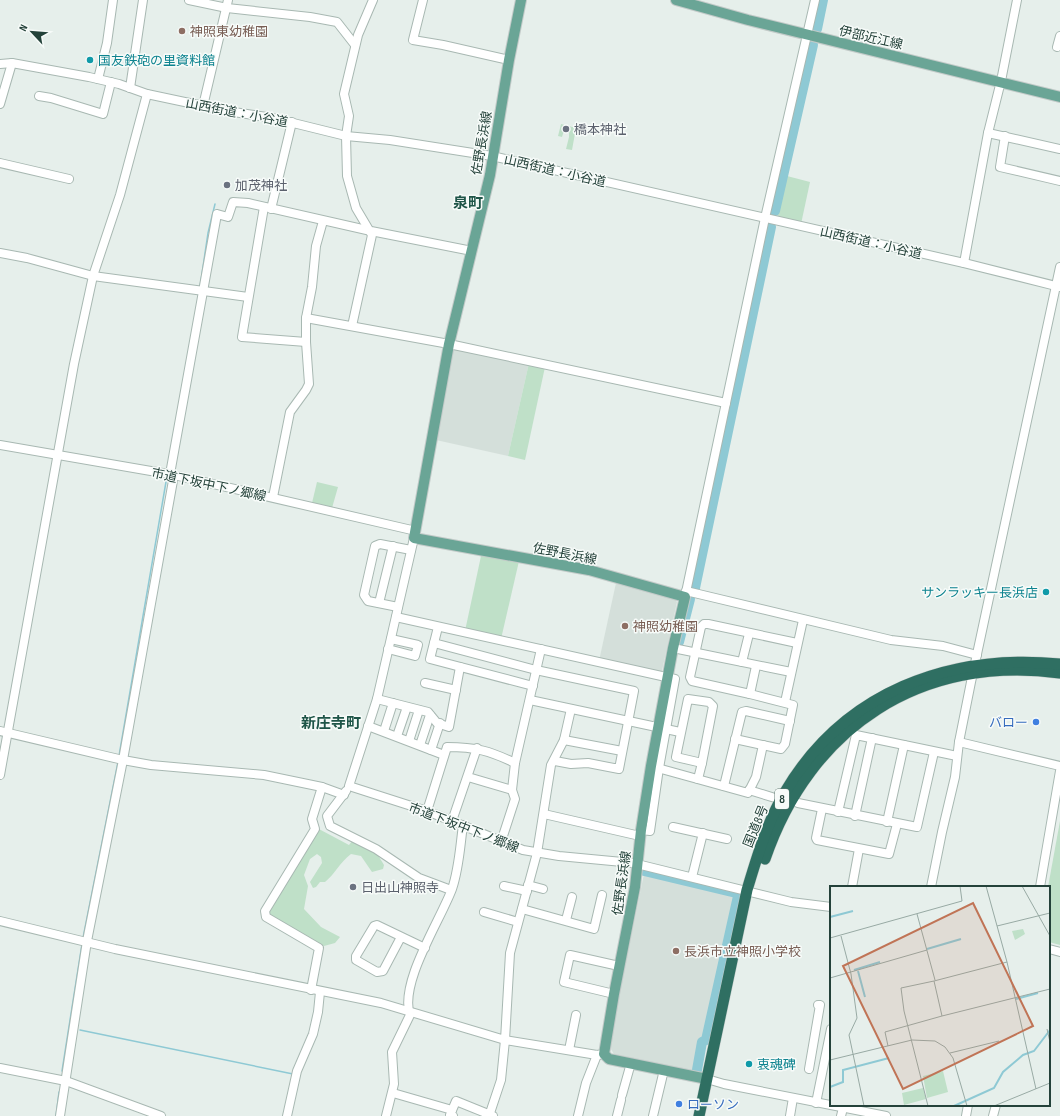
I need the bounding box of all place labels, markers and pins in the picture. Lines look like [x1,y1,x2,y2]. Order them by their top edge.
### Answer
place label: 神照東幼稚園 [190,24,268,40]
marker: 神照東幼稚園 [177,26,187,36]
place label: 国友鉄砲の里資料館 [98,53,215,69]
marker: 国友鉄砲の里資料館 [85,55,95,65]
place label: 橋本神社 [574,122,626,138]
marker: 橋本神社 [561,124,571,134]
place label: 加茂神社 [235,178,287,194]
marker: 加茂神社 [222,180,232,190]
place label: サンラッキー長浜店 [921,585,1038,601]
marker: サンラッキー長浜店 [1041,587,1051,597]
place label: 神照幼稚園 [633,619,698,635]
marker: 神照幼稚園 [620,621,630,631]
place label: バロー [989,715,1028,731]
marker: バロー [1031,717,1041,727]
place label: 日出山神照寺 [361,880,439,896]
marker: 日出山神照寺 [348,882,358,892]
place label: 長浜市立神照小学校 [684,944,801,960]
marker: 長浜市立神照小学校 [671,946,681,956]
place label: 衷魂碑 [757,1057,796,1073]
marker: 衷魂碑 [744,1059,754,1069]
place label: ローソン [687,1097,739,1113]
marker: ローソン [674,1099,684,1109]

